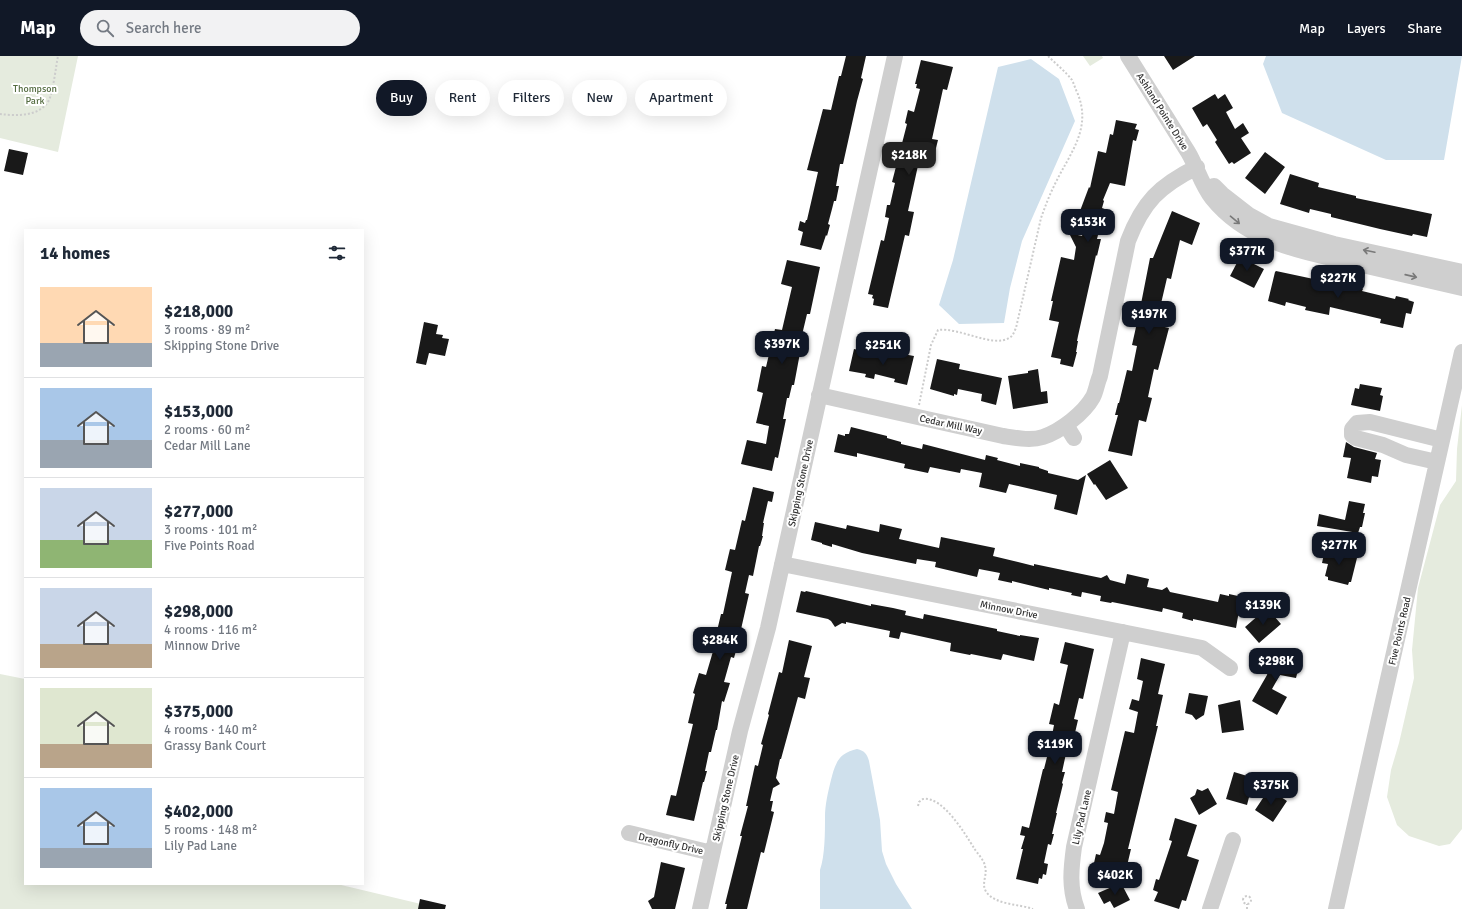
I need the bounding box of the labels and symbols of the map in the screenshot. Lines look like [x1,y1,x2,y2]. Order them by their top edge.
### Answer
street label: Ashland Pointe Drive [1134,71,1191,152]
park label: Thompson Park [13,83,57,107]
pin: $218K [881,142,937,176]
pin: $153K [1060,209,1116,243]
one-way arrow [1230,216,1240,225]
pin: $377K [1219,238,1275,272]
one-way arrow [1363,247,1376,255]
pin: $227K [1310,265,1366,299]
one-way arrow [1404,273,1417,281]
pin: $197K [1121,301,1177,335]
pin: $397K [754,331,810,365]
pin: $251K [855,332,911,366]
street label: Cedar Mill Way [918,412,984,438]
street label: Skipping Stone Drive [786,439,816,528]
pin: $277K [1311,532,1367,566]
pin: $139K [1235,592,1291,626]
street label: Five Points Road [1386,596,1414,667]
street label: Minnow Drive [979,599,1039,621]
pin: $284K [692,627,748,661]
pin: $298K [1248,648,1304,682]
pin: $119K [1027,731,1083,765]
street label: Skipping Stone Drive [710,754,742,843]
pin: $375K [1243,772,1299,806]
street label: Lily Pad Lane [1070,789,1094,846]
street label: Dragonfly Drive [637,831,704,857]
pin: $402K [1087,862,1143,896]

